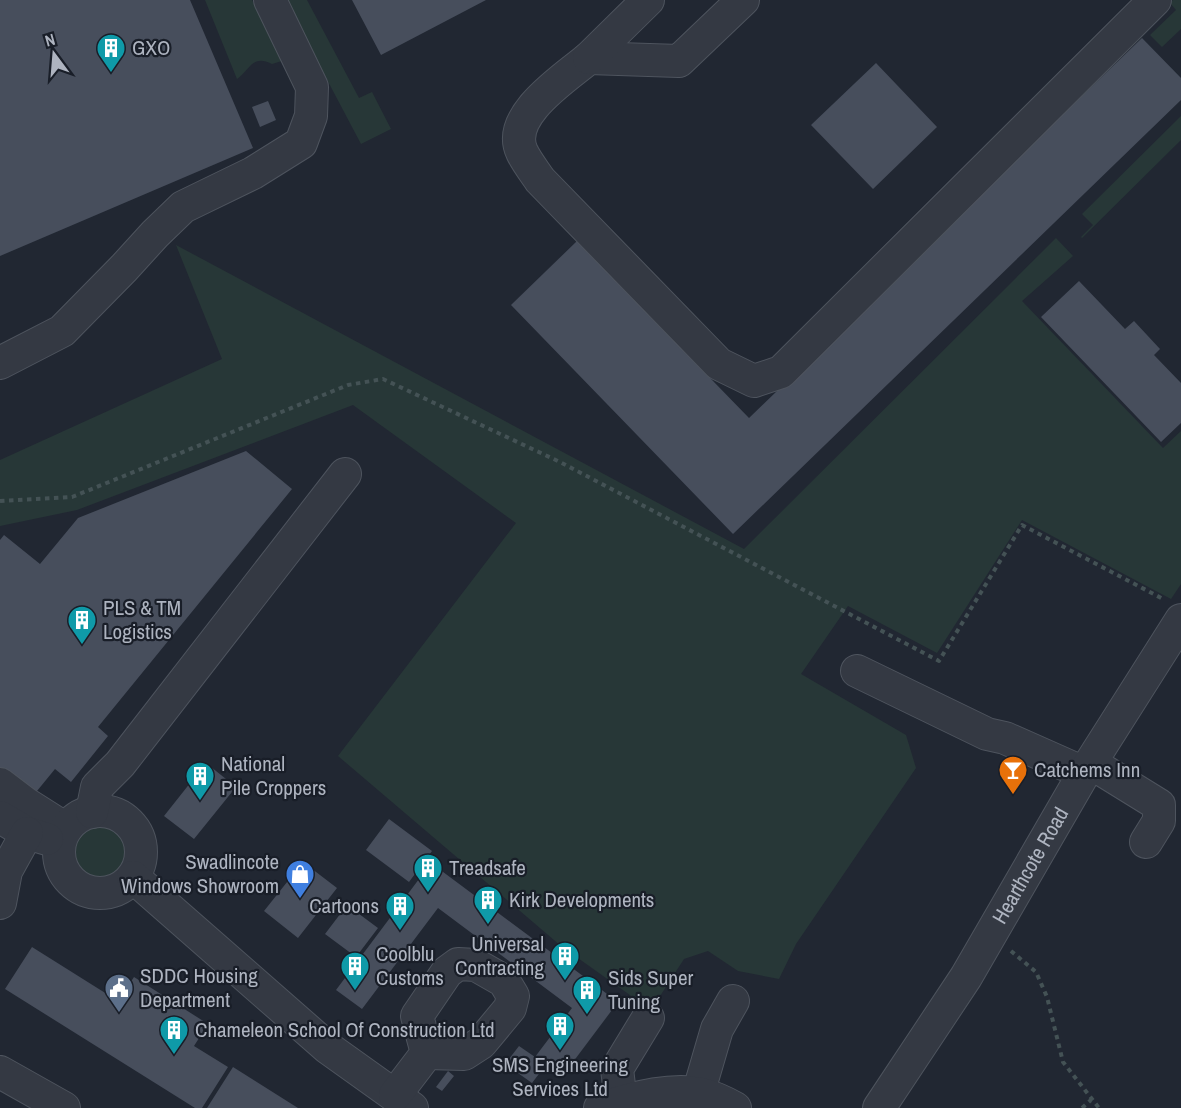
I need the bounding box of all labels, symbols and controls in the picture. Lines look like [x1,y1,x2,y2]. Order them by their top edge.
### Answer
north arrow [24,24,84,84]
text: N [42,28,57,51]
building icon: GXO [95,32,127,74]
place label: GXO [132,33,170,62]
place label: PLS & TM Logistics [103,593,181,646]
building icon: PLS & TM Logistics [66,604,98,646]
place label: National Pile Croppers [221,749,326,802]
bar icon: Catchems Inn [997,754,1029,796]
place label: Catchems Inn [1034,755,1140,784]
building icon: National Pile Croppers [184,760,216,802]
street label: Hearthcote Road [985,802,1075,929]
place label: Swadlincote Windows Showroom [121,847,279,900]
building icon: Treadsafe [412,852,444,894]
place label: Treadsafe [449,853,526,882]
shop icon: Swadlincote Windows Showroom [284,858,316,900]
building icon: Kirk Developments [472,884,504,926]
place label: Kirk Developments [509,885,654,914]
building icon: Cartoons [384,890,416,932]
place label: Cartoons [309,891,379,920]
place label: Universal Contracting [455,929,544,982]
place label: Coolblu Customs [376,939,444,992]
building icon: Universal Contracting [549,940,581,982]
building icon: Coolblu Customs [339,950,371,992]
place label: SDDC Housing Department [140,961,258,1014]
place label: Sids Super Tuning [608,963,693,1016]
public building icon: SDDC Housing Department [103,972,135,1014]
building icon: Sids Super Tuning [571,974,603,1016]
building icon: SMS Engineering Services Ltd [544,1010,576,1052]
building icon: Chameleon School Of Construction Ltd [158,1014,190,1056]
place label: Chameleon School Of Construction Ltd [195,1015,495,1044]
place label: SMS Engineering Services Ltd [492,1050,628,1103]

